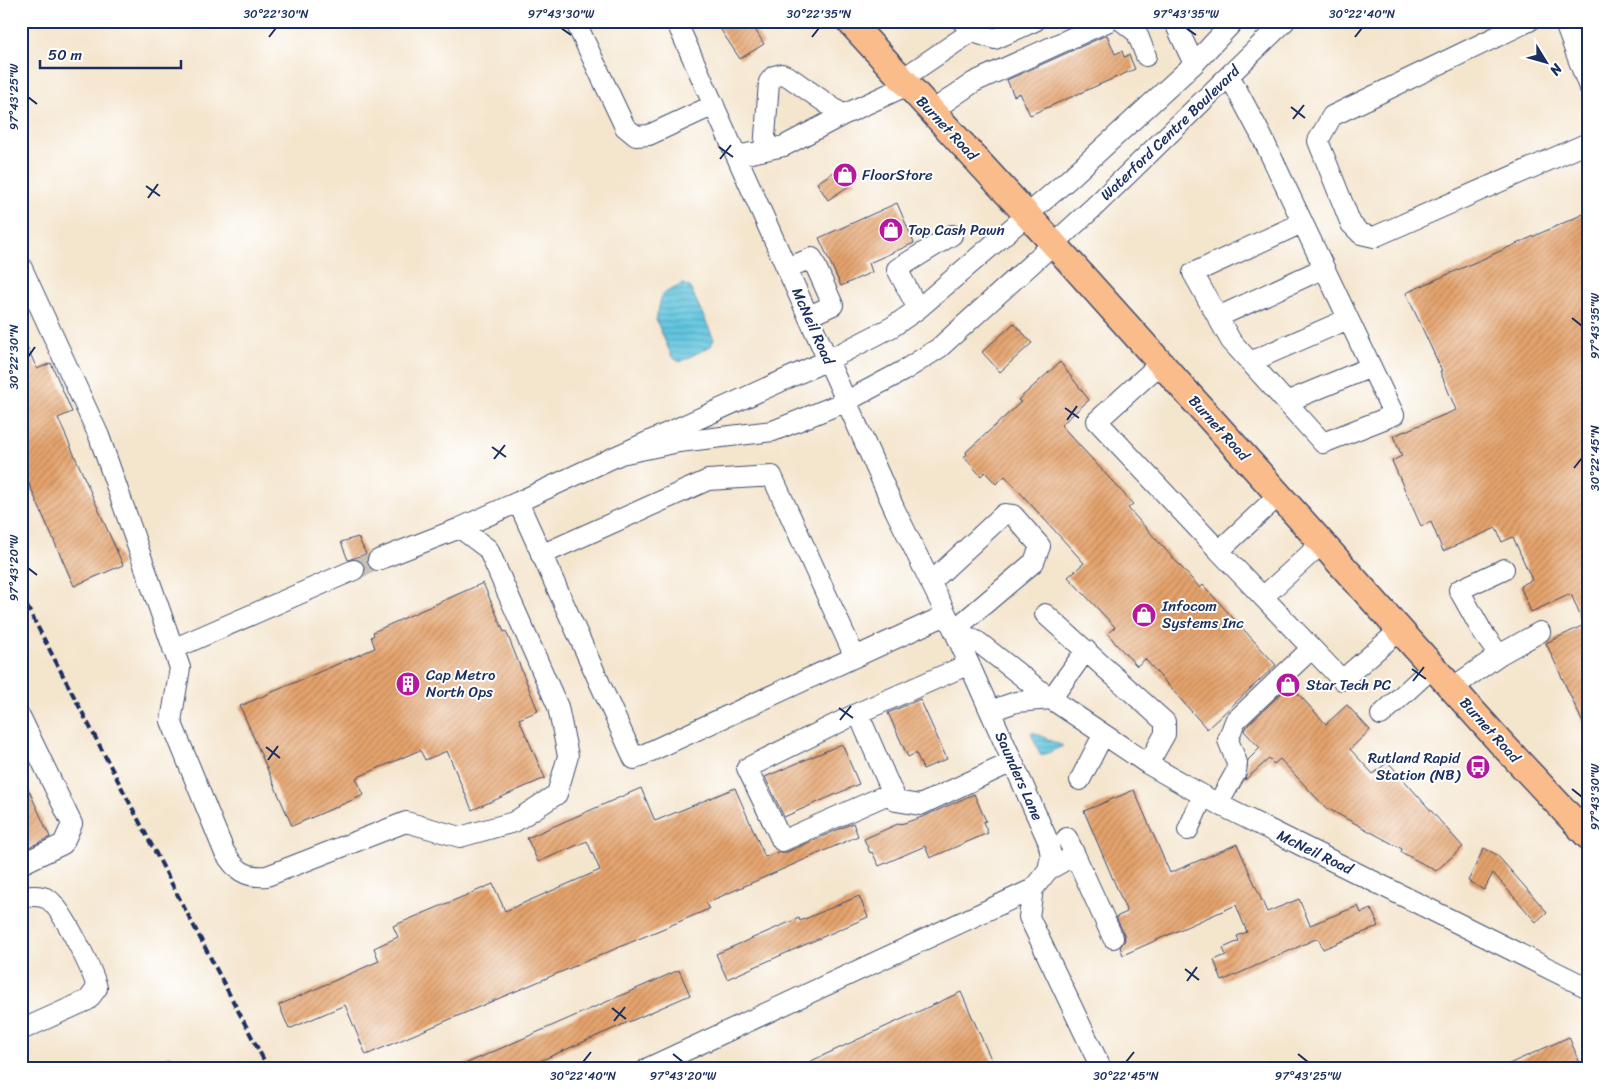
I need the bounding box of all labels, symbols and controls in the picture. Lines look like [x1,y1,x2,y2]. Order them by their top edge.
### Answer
text: 30°22'30"N [243,3,309,25]
text: 97°43'30"W [528,3,595,25]
text: 30°22'35"N [787,3,852,25]
text: 97°43'35"W [1153,3,1220,25]
text: 30°22'40"N [1329,3,1396,25]
scale bar [40,38,181,70]
north arrow [1522,38,1572,88]
text: 50 m [48,42,83,68]
text: N [1543,57,1569,81]
street label: Waterford Centre Boulevard [1094,58,1247,207]
text: 97°43'25"W [3,63,25,130]
street label: Burnet Road [910,89,985,167]
shop icon: FloorStore [832,162,858,188]
place label: FloorStore [862,162,933,188]
shop icon: Top Cash Pawn [878,217,904,243]
place label: Top Cash Pawn [908,217,1005,243]
street label: McNeil Road [784,283,842,370]
text: 97°43'35"W [1584,292,1606,359]
text: 30°22'30"N [3,324,25,390]
street label: Burnet Road [1182,389,1257,468]
text: 30°22'45"N [1584,424,1606,491]
text: 97°43'20"W [3,534,25,601]
place label: Infocom Systems Inc [1161,593,1244,636]
shop icon: Infocom Systems Inc [1131,602,1157,628]
place label: Cap Metro North Ops [426,662,496,705]
building icon: Cap Metro North Ops [395,671,421,697]
shop icon: Star Tech PC [1275,672,1301,698]
place label: Star Tech PC [1306,672,1392,698]
street label: Burnet Road [1453,691,1528,770]
street label: Saunders Lane [988,727,1050,825]
place label: Rutland Rapid Station (NB) [1368,745,1461,788]
bus stop icon: Rutland Rapid Station (NB) [1465,754,1491,780]
text: 97°43'30"W [1584,763,1606,830]
street label: McNeil Road [1272,822,1359,882]
text: 30°22'40"N [550,1065,617,1087]
text: 97°43'20"W [650,1065,717,1087]
text: 30°22'45"N [1093,1065,1160,1087]
text: 97°43'25"W [1275,1065,1342,1087]

